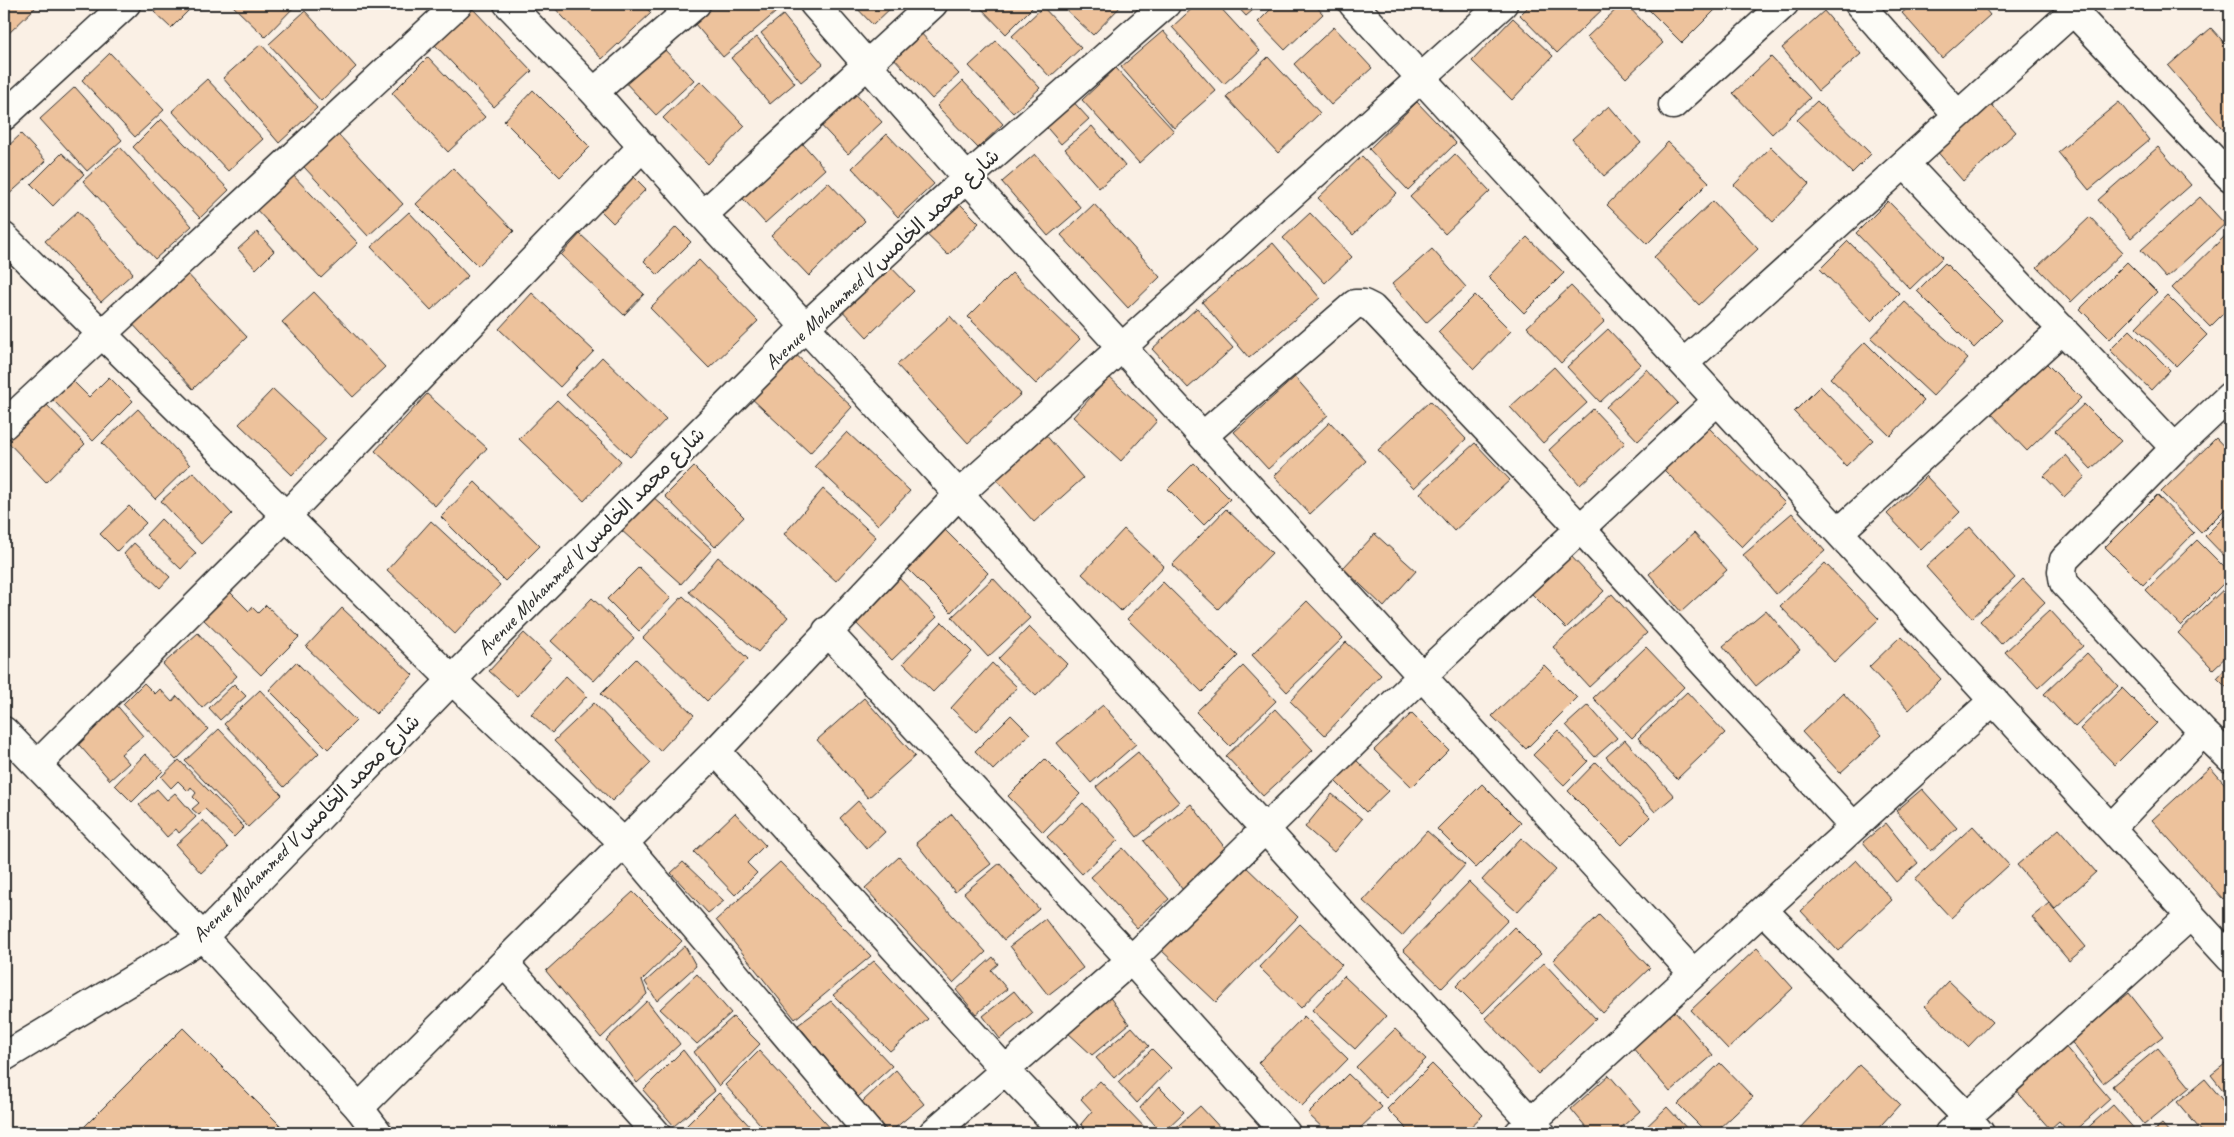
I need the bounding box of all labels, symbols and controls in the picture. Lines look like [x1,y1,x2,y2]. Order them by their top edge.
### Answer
street label: Avenue Mohammed V شارع محمد الخامس [759,143,1005,375]
street label: Avenue Mohammed V شارع محمد الخامس [472,422,711,661]
street label: Avenue Mohammed V شارع محمد الخامس [187,709,426,948]

